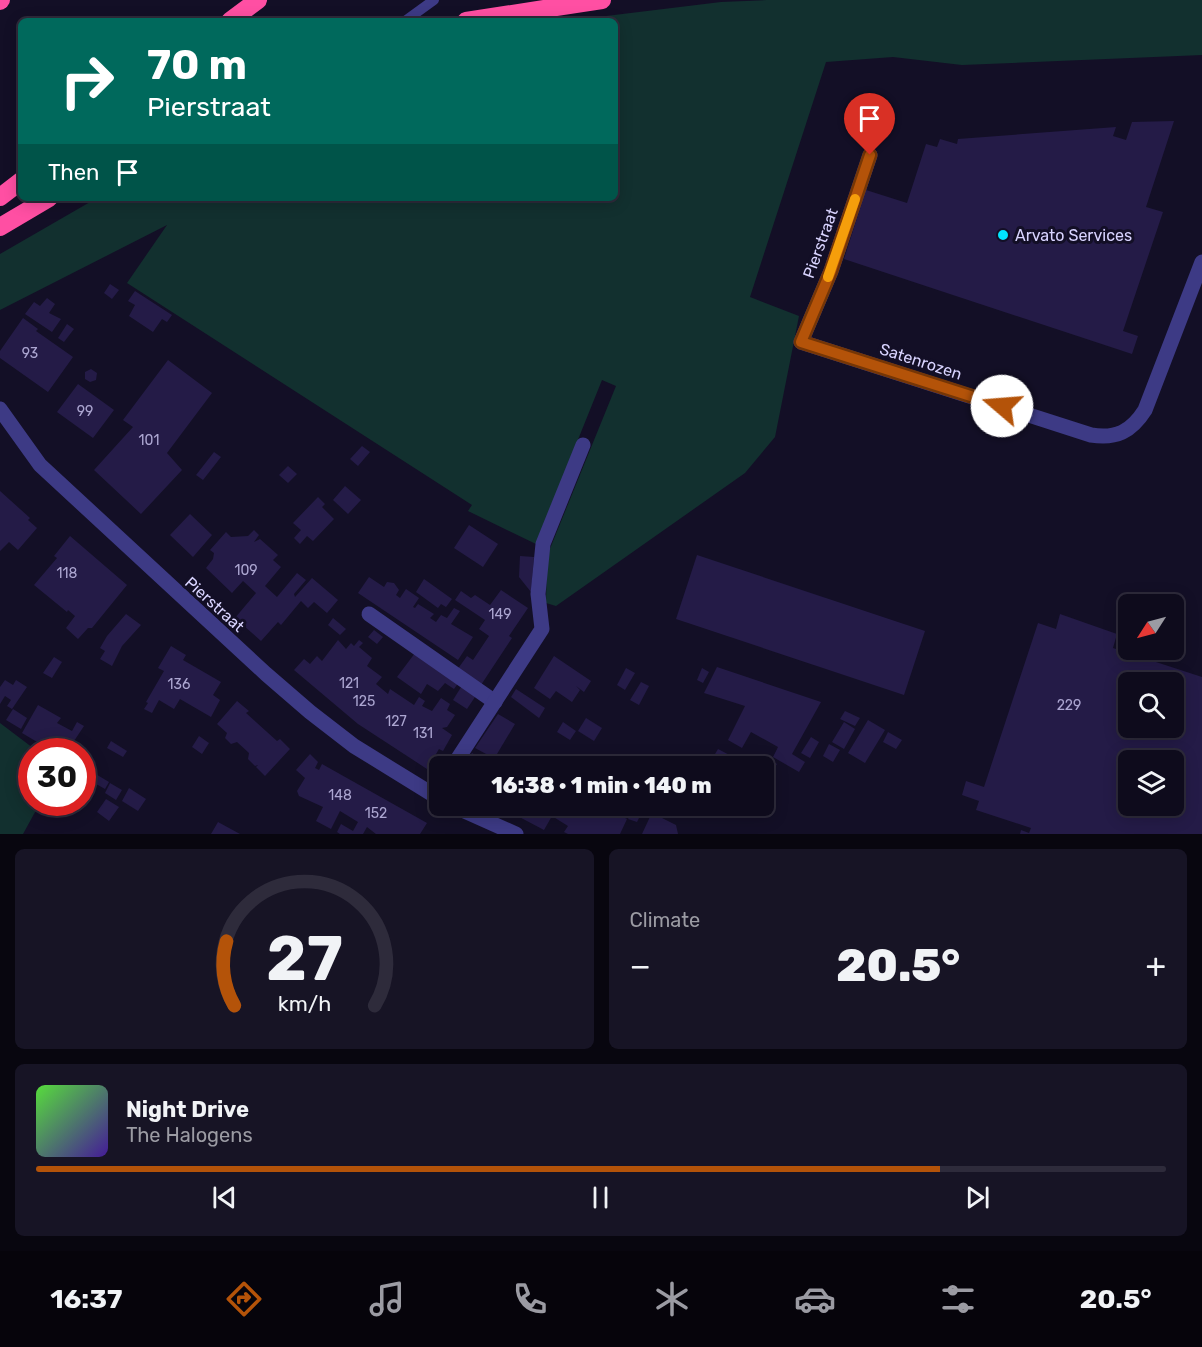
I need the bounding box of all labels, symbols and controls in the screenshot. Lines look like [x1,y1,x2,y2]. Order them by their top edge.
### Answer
text: 70 m [147,40,247,90]
icon: right [48,42,126,120]
text: Pierstraat [147,91,271,123]
pin [844,93,895,155]
icon: arrive [853,102,886,135]
icon: arrive [111,156,144,189]
text: Then [48,159,99,186]
street label: Pierstraat [799,205,842,281]
place label: Arvato Services [1015,226,1132,245]
marker: Arvato Services [996,228,1010,242]
street label: Satenrozen [877,339,964,384]
house number: 93 [22,345,38,362]
position arrow [970,374,1034,438]
house number: 99 [77,403,93,420]
house number: 101 [139,432,159,449]
house number: 109 [234,562,258,579]
house number: 118 [57,565,78,582]
street label: Pierstraat [181,573,248,636]
north arrow [1118,594,1184,660]
map controls [1118,594,1184,816]
house number: 149 [489,606,511,623]
button: search [1118,672,1184,738]
house number: 121 [339,675,359,692]
house number: 136 [168,676,190,693]
house number: 125 [353,693,375,710]
house number: 229 [1057,697,1081,714]
house number: 127 [385,713,407,730]
house number: 131 [413,725,433,742]
speed limit sign: 30 [18,738,96,816]
button: layers [1118,750,1184,816]
text: 16:38 · 1 min · 140 m [491,772,712,799]
house number: 148 [328,787,352,804]
house number: 152 [365,805,387,822]
text: Climate [630,908,700,932]
text: 27 [266,922,342,996]
text: 20.5° [836,939,960,992]
text: − [630,946,651,985]
text: + [1145,946,1166,985]
text: km/h [277,991,331,1016]
text: Night Drive [126,1096,249,1123]
text: The Halogens [126,1123,253,1147]
icon: previous [208,1181,241,1214]
icon: pause [584,1181,617,1214]
icon: next [961,1181,994,1214]
icon: directions [223,1278,265,1320]
icon: music [366,1278,408,1320]
icon: phone [509,1278,551,1320]
icon: climate [651,1278,693,1320]
icon: car [794,1278,836,1320]
icon: filters [937,1278,979,1320]
text: 16:37 [50,1283,123,1315]
text: 20.5° [1080,1283,1152,1315]

